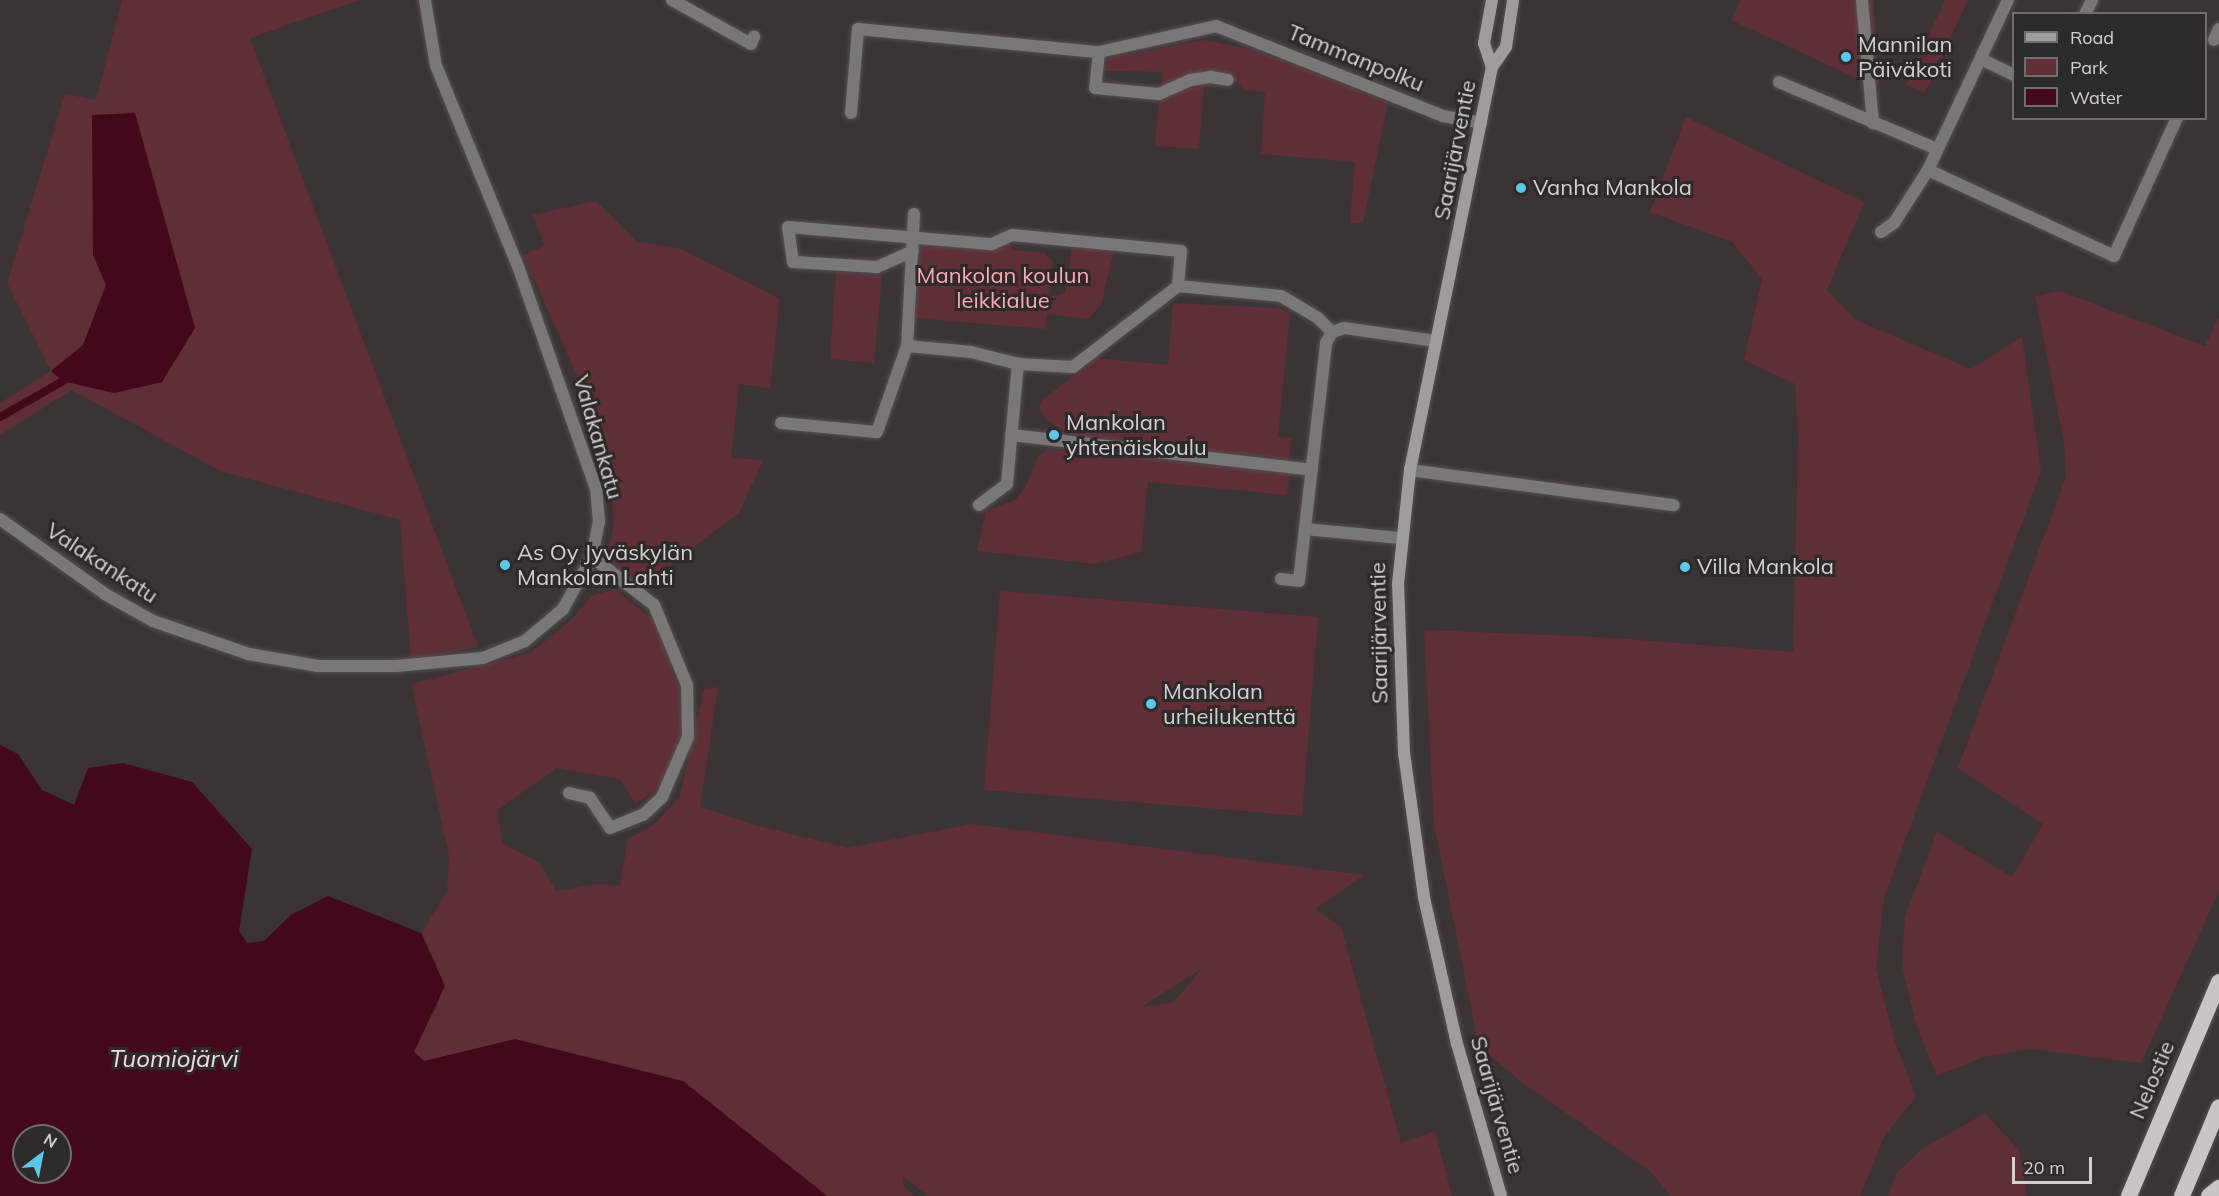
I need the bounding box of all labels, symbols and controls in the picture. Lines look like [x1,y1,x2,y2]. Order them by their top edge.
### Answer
legend [2012,12,2207,120]
street label: Tammanpolku [1284,19,1428,97]
text: Road [2070,26,2114,49]
place label: Mannilan Päiväkoti [1858,31,1952,82]
marker: Mannilan Päiväkoti [1839,50,1853,64]
text: Park [2070,56,2108,79]
street label: Saarijärventie [1429,78,1481,222]
text: Water [2070,86,2122,109]
place label: Vanha Mankola [1533,175,1692,201]
marker: Vanha Mankola [1514,181,1528,195]
park label: Mankolan koulun leikkialue [917,262,1089,314]
street label: Valakankatu [568,372,628,502]
place label: Mankolan yhtenäiskoulu [1066,409,1207,460]
marker: Mankolan yhtenäiskoulu [1047,428,1061,442]
street label: Valakankatu [41,517,163,609]
place label: As Oy Jyväskylän Mankolan Lahti [517,539,693,590]
place label: Villa Mankola [1697,554,1834,580]
marker: As Oy Jyväskylän Mankolan Lahti [498,558,512,572]
marker: Villa Mankola [1678,560,1692,574]
street label: Saarijärventie [1365,562,1393,704]
place label: Mankolan urheilukenttä [1163,678,1296,730]
marker: Mankolan urheilukenttä [1144,697,1158,711]
street label: Saarijärventie [1465,1033,1529,1177]
street label: Nelostie [2124,1037,2180,1123]
water label: Tuomiojärvi [110,1045,238,1073]
north arrow [12,1124,72,1184]
text: N [40,1129,61,1152]
scale bar [2015,1145,2094,1183]
text: 20 m [2023,1156,2065,1179]

